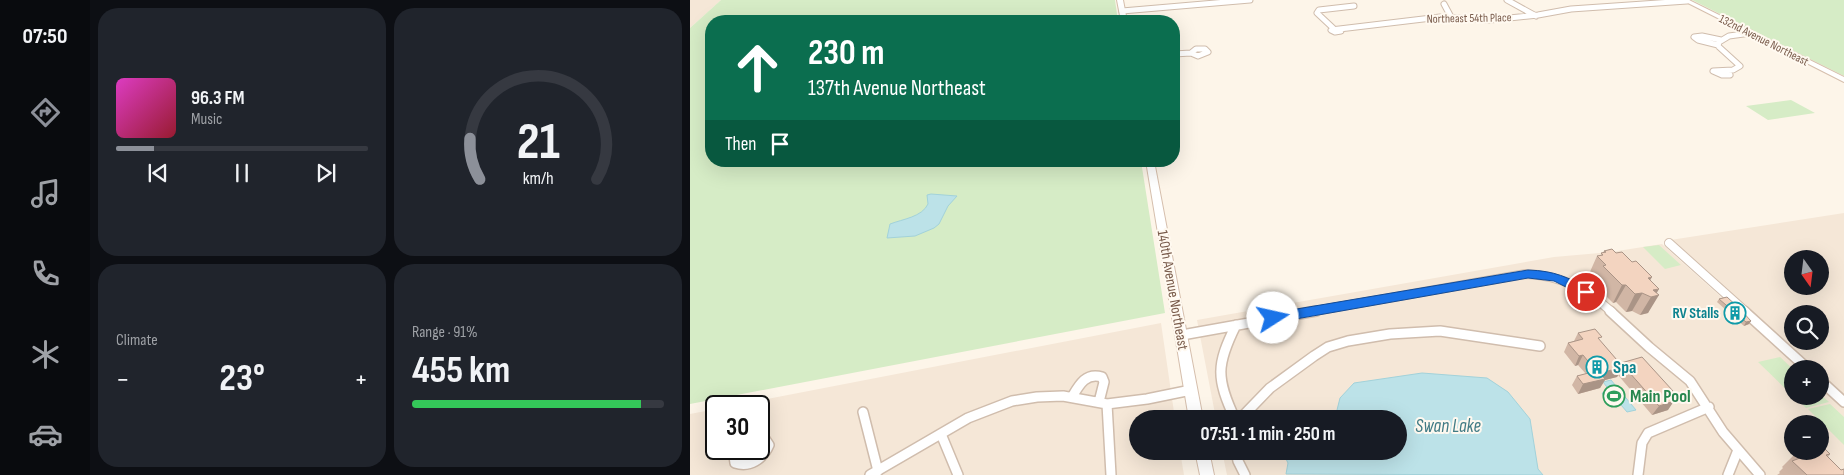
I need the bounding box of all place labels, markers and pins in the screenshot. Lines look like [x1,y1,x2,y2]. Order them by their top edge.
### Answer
pin [1565,271,1607,313]
building icon: RV Stalls [1723,301,1747,325]
place label: RV Stalls [1672,304,1719,323]
building icon: Spa [1585,355,1609,379]
place label: Spa [1613,357,1636,378]
sports icon: Main Pool [1602,384,1626,408]
place label: Main Pool [1630,386,1691,407]

